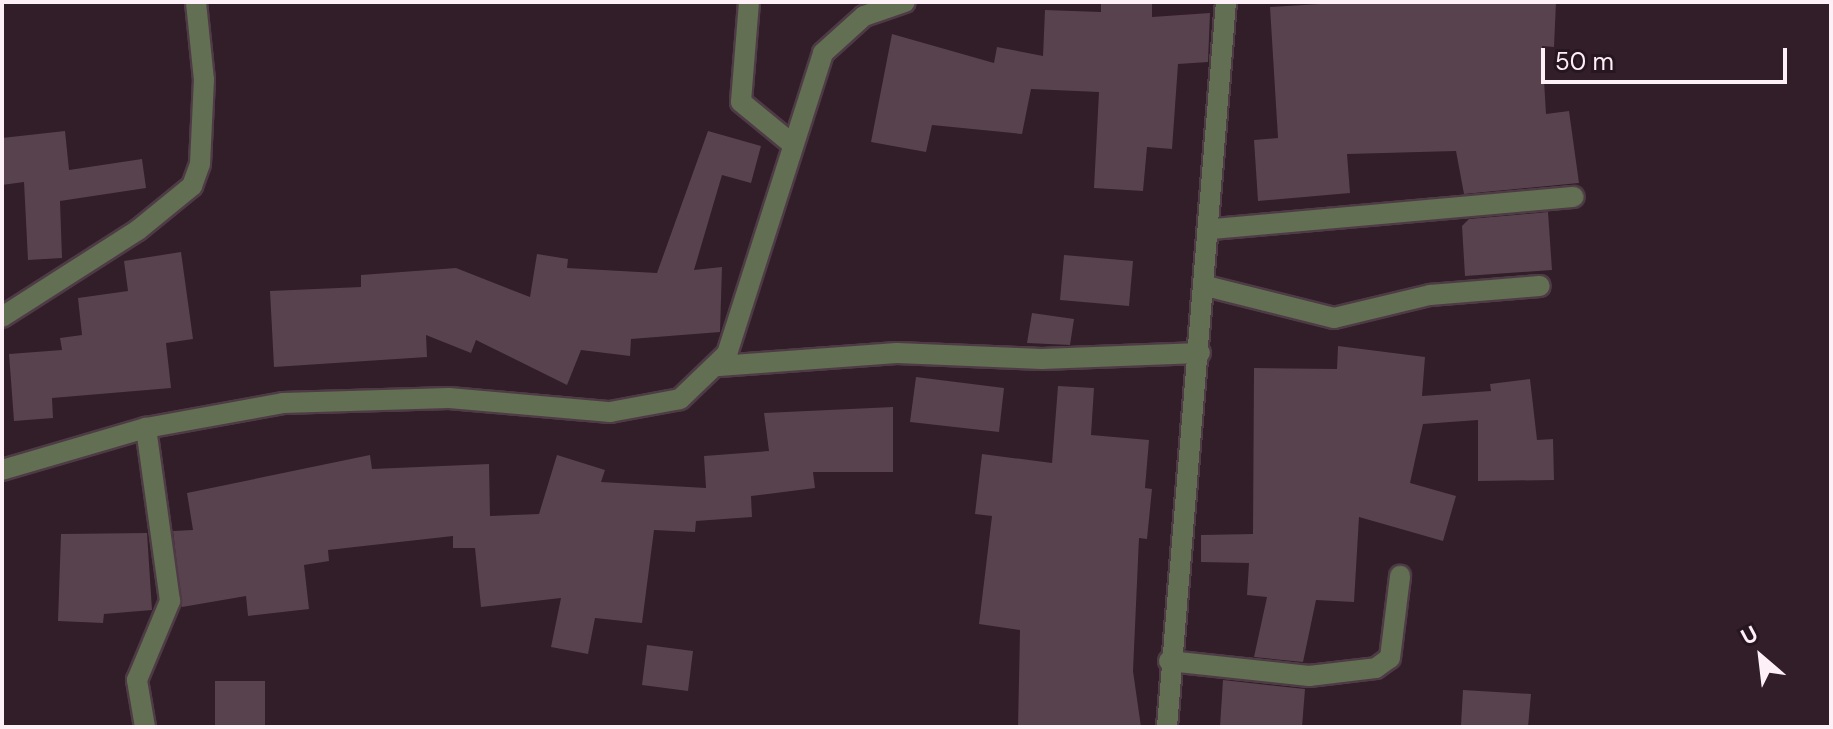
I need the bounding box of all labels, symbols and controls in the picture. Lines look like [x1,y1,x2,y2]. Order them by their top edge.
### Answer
scale bar [1545,32,1791,82]
text: 50 m [1555,46,1614,77]
north arrow [1721,617,1801,697]
text: U [1736,619,1763,652]

